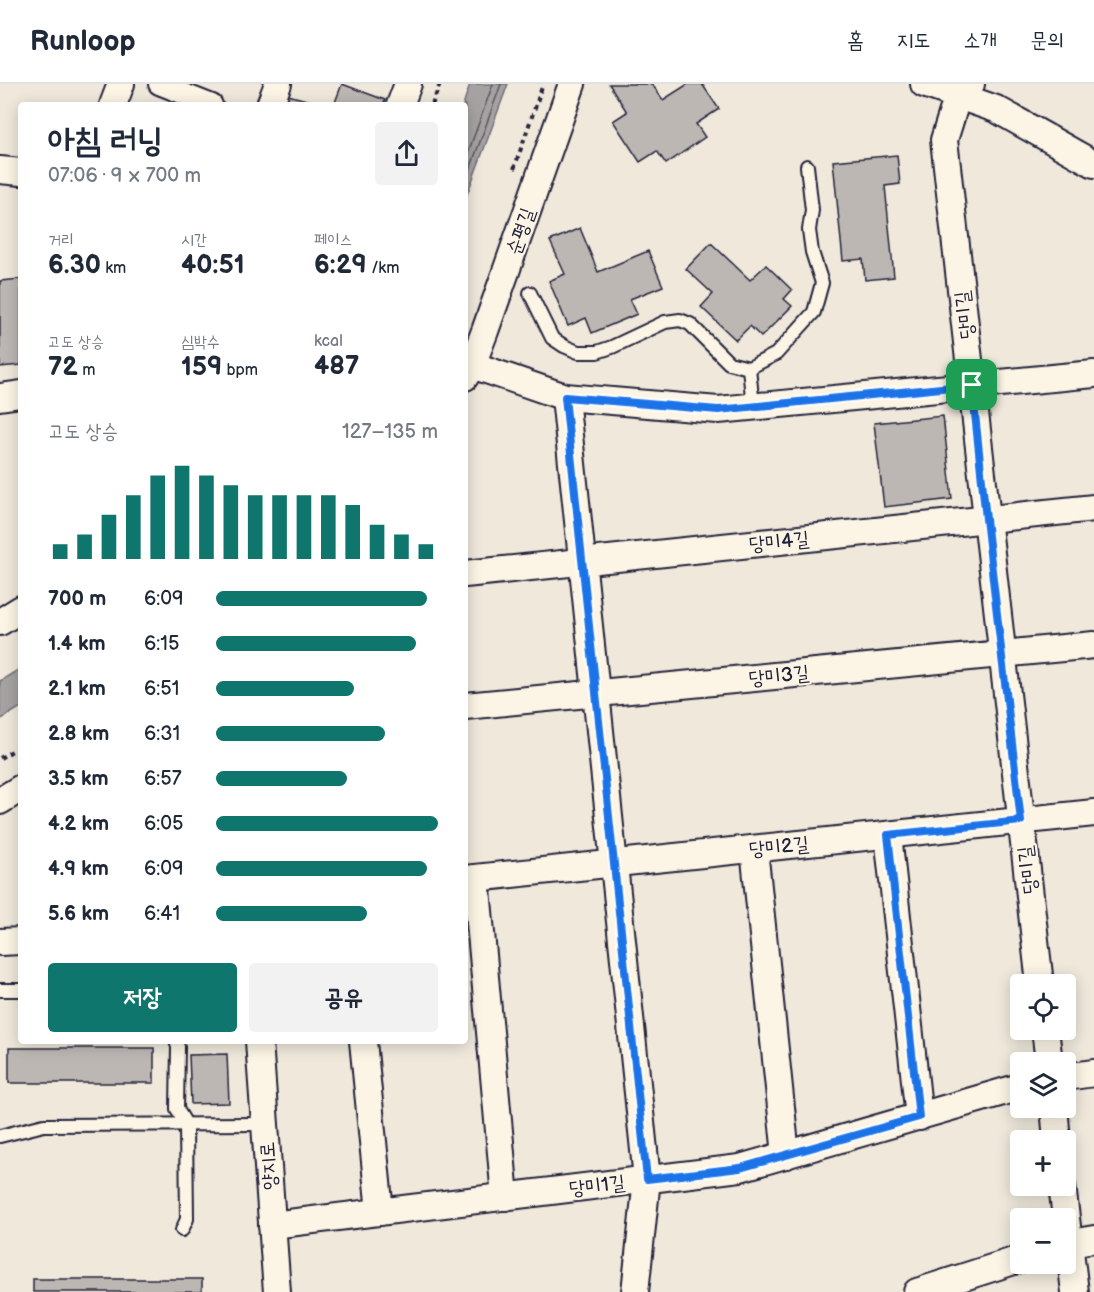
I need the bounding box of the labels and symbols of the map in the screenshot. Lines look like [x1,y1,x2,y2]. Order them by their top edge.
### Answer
street label: 순평길 [502,205,540,258]
street label: 당미길 [950,289,980,340]
pin [946,359,997,410]
street label: 당미4길 [748,527,810,557]
street label: 당미3길 [748,661,810,691]
street label: 당미2길 [748,832,810,862]
street label: 당미길 [1013,844,1043,895]
street label: 양지로 [255,1141,283,1191]
street label: 당미1길 [568,1171,626,1201]

